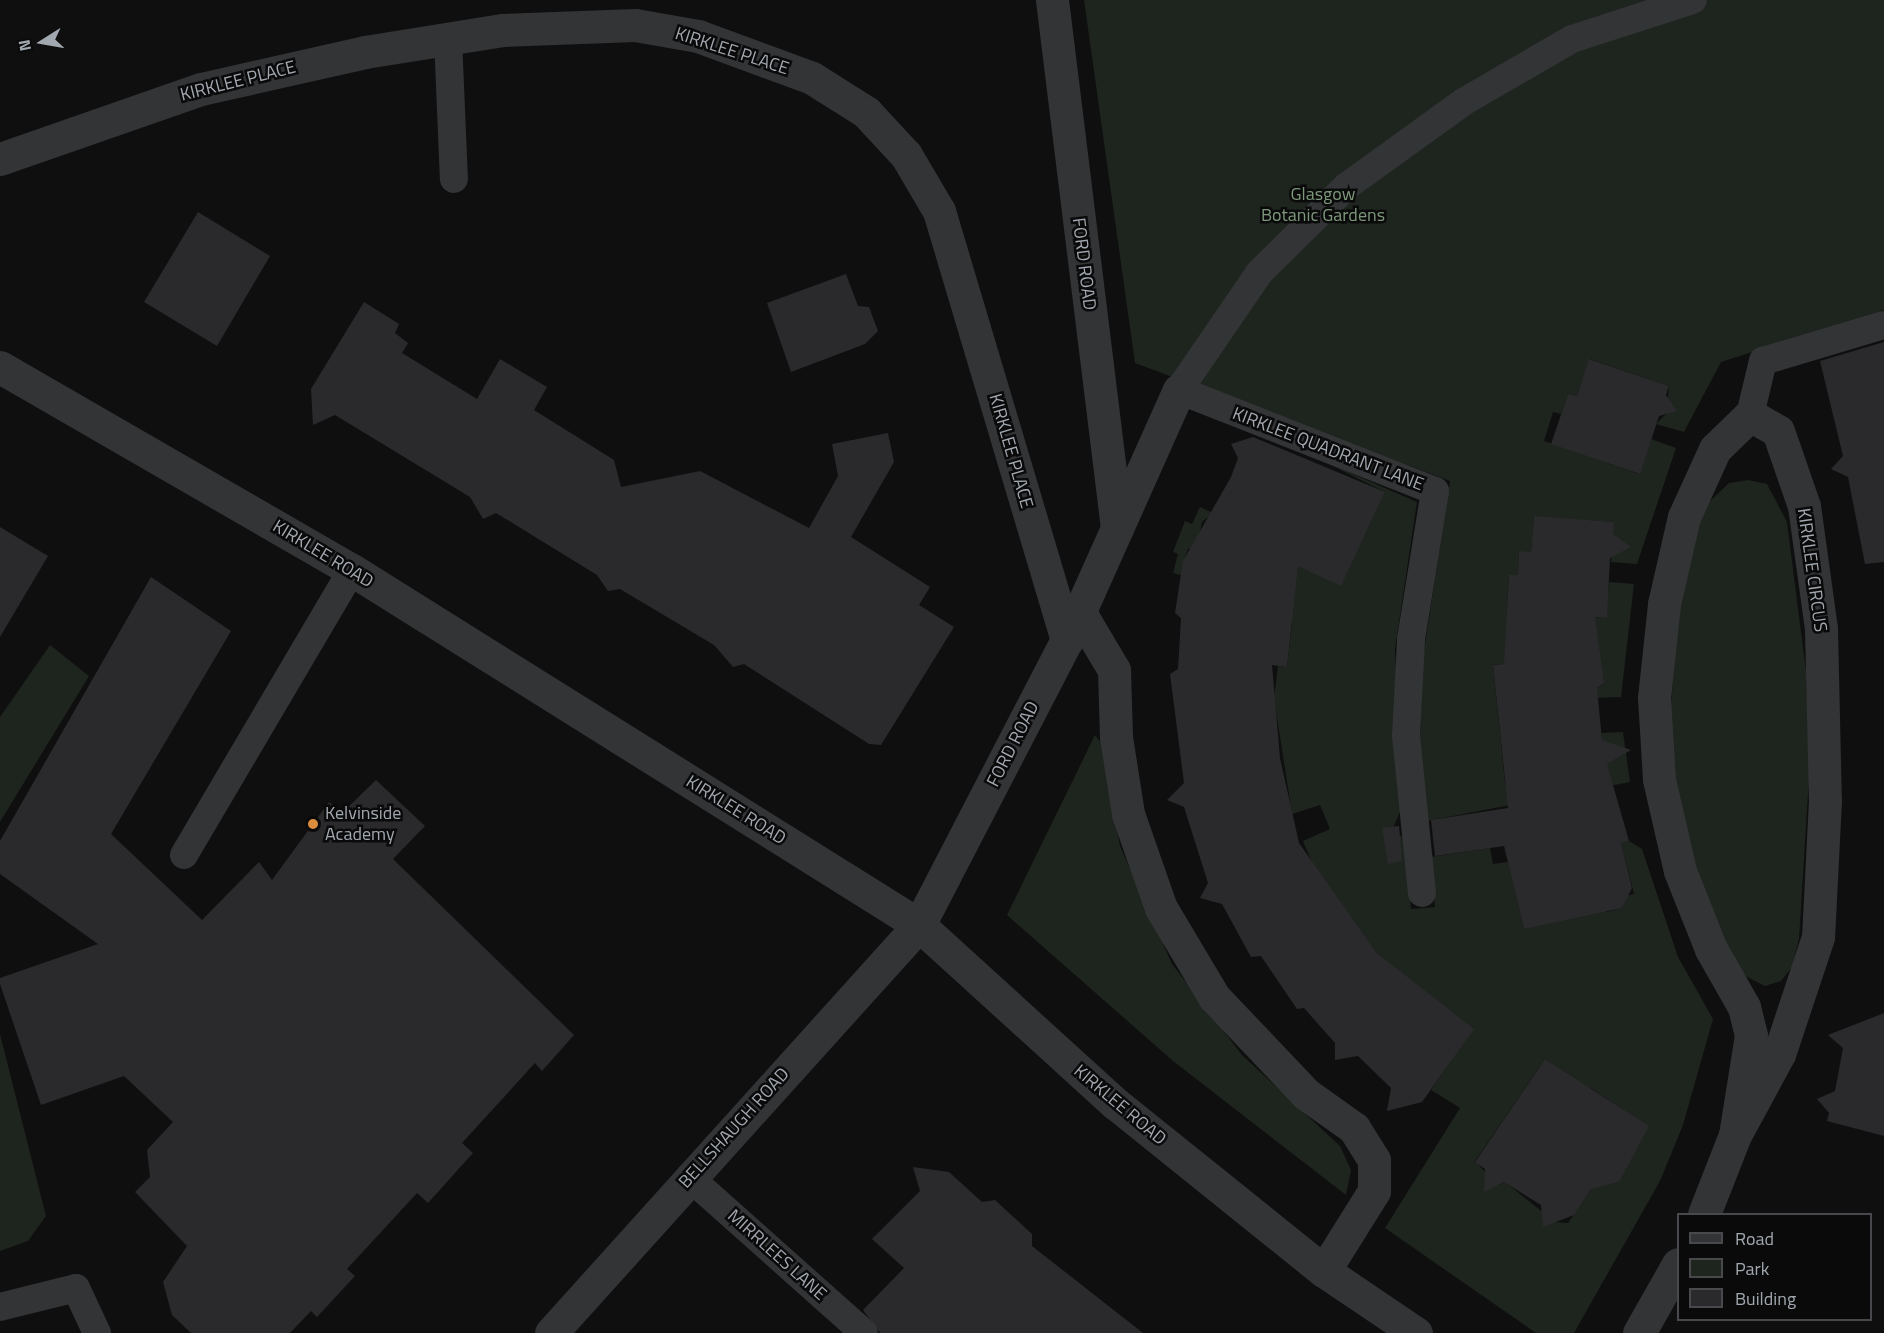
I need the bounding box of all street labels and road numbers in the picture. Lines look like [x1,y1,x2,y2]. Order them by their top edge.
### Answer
street label: KIRKLEE PLACE [673,22,791,80]
street label: KIRKLEE PLACE [178,56,298,106]
street label: FORD ROAD [1068,217,1100,311]
street label: KIRKLEE PLACE [984,391,1038,511]
street label: KIRKLEE QUADRANT LANE [1229,403,1427,495]
street label: KIRKLEE CIRCUS [1793,507,1831,633]
street label: KIRKLEE ROAD [269,515,377,593]
street label: FORD ROAD [982,698,1044,790]
street label: KIRKLEE ROAD [682,771,790,849]
street label: KIRKLEE ROAD [1070,1060,1170,1150]
street label: BELLSHAUGH ROAD [674,1063,794,1193]
street label: MIRRLEES LANE [723,1205,831,1305]

